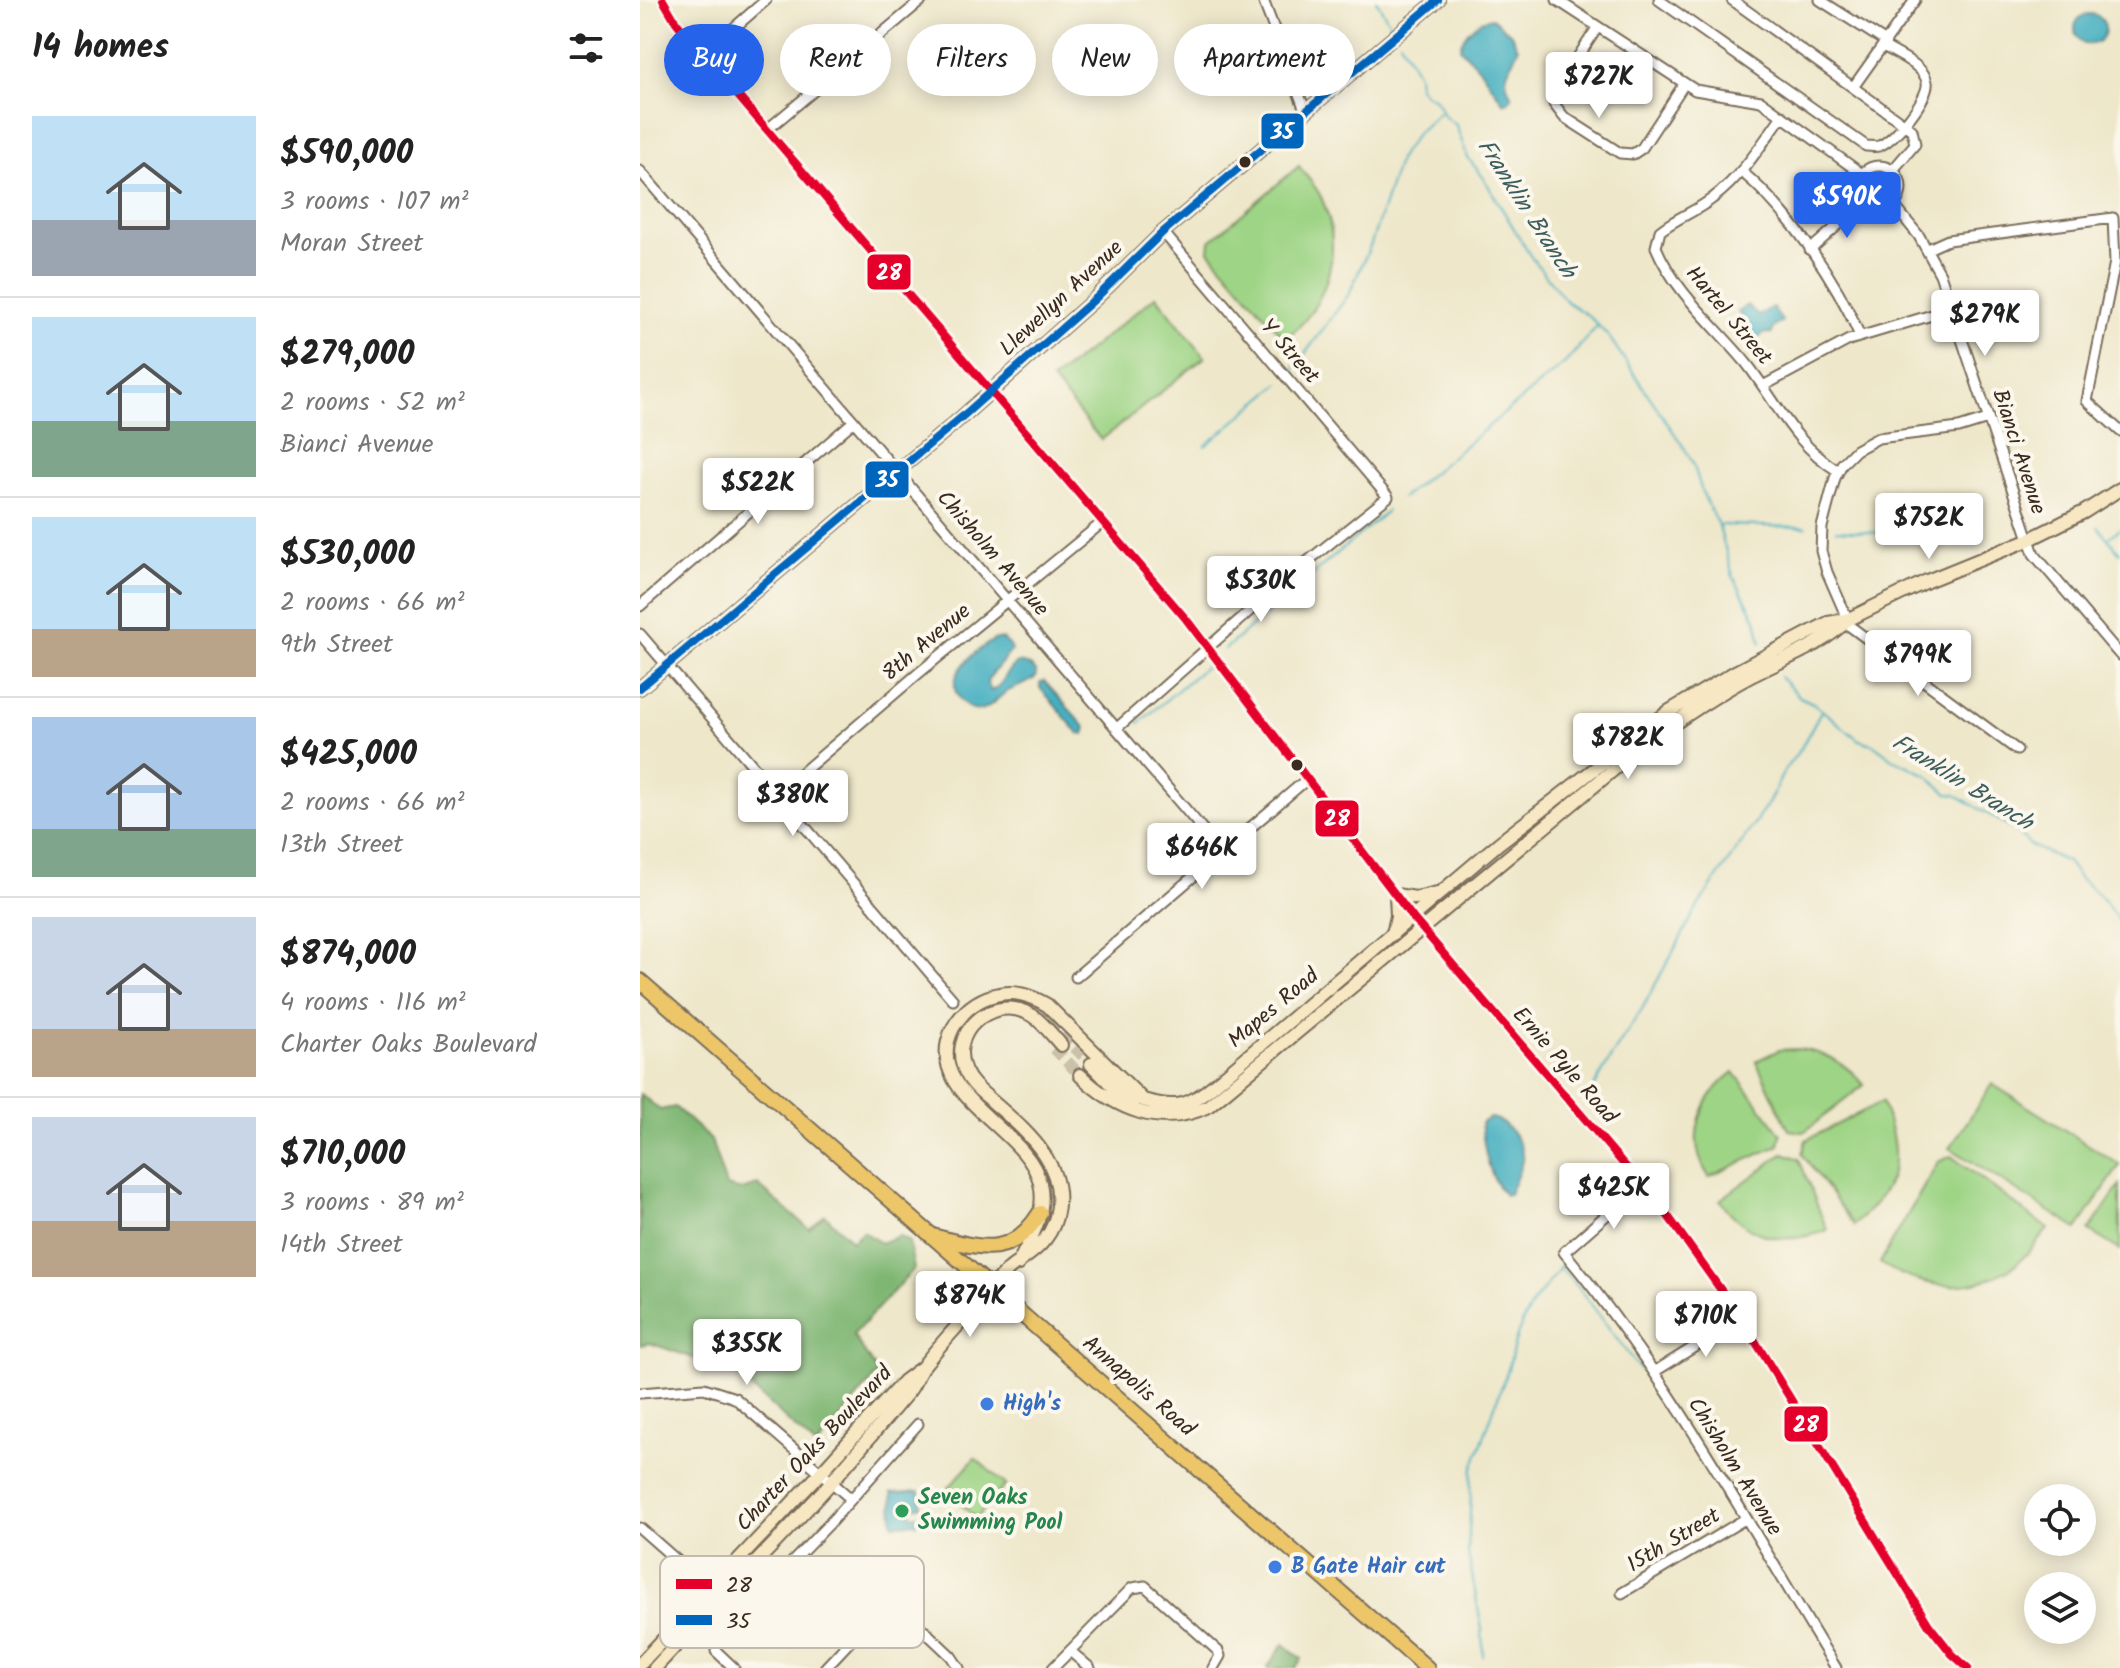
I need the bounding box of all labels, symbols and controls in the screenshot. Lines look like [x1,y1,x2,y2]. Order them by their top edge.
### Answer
text: 14 homes [32,21,169,75]
chip: Buy [664,24,764,96]
chip: Rent [780,24,891,96]
chip: Filters [907,24,1036,96]
chip: New [1052,24,1158,96]
chip: Apartment [1174,24,1355,96]
icon: filters [564,26,608,70]
pin: $727K [1543,52,1655,120]
text: $727K [1564,57,1634,99]
line badge: 35 [1260,112,1305,150]
text: 35 [1269,116,1295,151]
text: $590,000 [280,127,413,181]
water label: Franklin Branch [1466,131,1587,289]
icon: home [96,148,192,244]
unlabelled marker [1237,154,1253,170]
pin: $590K [1791,172,1903,240]
text: $590K [1812,177,1882,219]
text: 3 rooms · 107 m² [280,181,469,223]
text: Moran Street [280,223,423,265]
street label: Llewellyn Avenue [992,232,1132,366]
line badge: 28 [866,253,912,291]
text: 28 [876,257,903,292]
street label: Hartel Street [1676,258,1781,374]
pin: $279K [1929,290,2041,358]
text: $279K [1949,295,2021,337]
street label: Y Street [1250,311,1328,393]
text: $279,000 [280,328,414,382]
icon: home [96,349,192,445]
text: 2 rooms · 52 m² [280,382,465,424]
street label: Bianci Avenue [1981,385,2055,519]
text: Bianci Avenue [280,424,434,466]
pin: $522K [702,458,814,526]
line badge: 35 [864,460,910,499]
text: $522K [721,463,795,505]
text: 35 [874,464,900,499]
street label: Chisholm Avenue [927,483,1057,625]
pin: $752K [1873,493,1985,561]
text: $752K [1893,498,1965,540]
text: $530,000 [280,528,415,582]
icon: home [96,549,192,645]
pin: $530K [1205,556,1317,624]
text: $530K [1225,561,1297,603]
text: 2 rooms · 66 m² [280,582,465,624]
street label: 8th Avenue [875,595,979,691]
text: 9th Street [280,624,393,666]
pin: $799K [1862,630,1974,698]
text: $799K [1883,635,1953,677]
pin: $782K [1572,713,1684,781]
text: $782K [1591,718,1665,760]
water label: Franklin Branch [1884,724,2042,843]
text: $425,000 [280,728,417,782]
icon: home [96,749,192,845]
unlabelled marker [1289,757,1305,773]
pin: $380K [737,770,849,838]
text: $380K [756,775,830,817]
text: 2 rooms · 66 m² [280,782,465,824]
line badge: 28 [1314,799,1360,838]
text: 28 [1324,803,1351,838]
pin: $646K [1146,823,1258,891]
text: 13th Street [280,824,403,866]
text: $646K [1165,828,1239,870]
text: $874,000 [280,928,416,982]
icon: home [96,949,192,1045]
street label: Mapes Road [1220,959,1328,1058]
text: 4 rooms · 116 m² [280,982,466,1024]
street label: Ernie Pyle Road [1503,999,1626,1133]
text: Charter Oaks Boulevard [280,1024,537,1066]
text: $710,000 [280,1128,405,1182]
icon: home [96,1149,192,1245]
pin: $425K [1558,1163,1670,1231]
text: $425K [1577,1168,1651,1210]
text: 3 rooms · 89 m² [280,1182,464,1224]
text: 14th Street [280,1224,403,1266]
pin: $874K [914,1271,1026,1339]
text: $874K [934,1276,1006,1318]
pin: $710K [1650,1291,1762,1359]
text: $710K [1674,1296,1738,1338]
pin: $355K [691,1319,803,1387]
text: $355K [711,1324,783,1366]
street label: Annapolis Road [1073,1328,1203,1447]
street label: Charter Oaks Boulevard [728,1357,903,1540]
place label: High's [1003,1387,1062,1422]
street label: Chisholm Avenue [1677,1391,1791,1543]
marker: High's [978,1395,996,1413]
line badge: 28 [1783,1405,1829,1443]
text: 28 [1793,1409,1820,1444]
place label: Seven Oaks Swimming Pool [918,1481,1063,1541]
map controls [2024,1484,2096,1644]
button: locate [2024,1484,2096,1556]
street label: 15th Street [1621,1499,1728,1583]
marker: Seven Oaks Swimming Pool [893,1502,911,1520]
place label: B Gate Hair cut [1291,1550,1447,1585]
legend [660,1556,924,1648]
marker: B Gate Hair cut [1266,1558,1284,1576]
text: 28 [726,1569,753,1604]
button: layers [2024,1572,2096,1644]
text: 35 [726,1605,752,1640]

